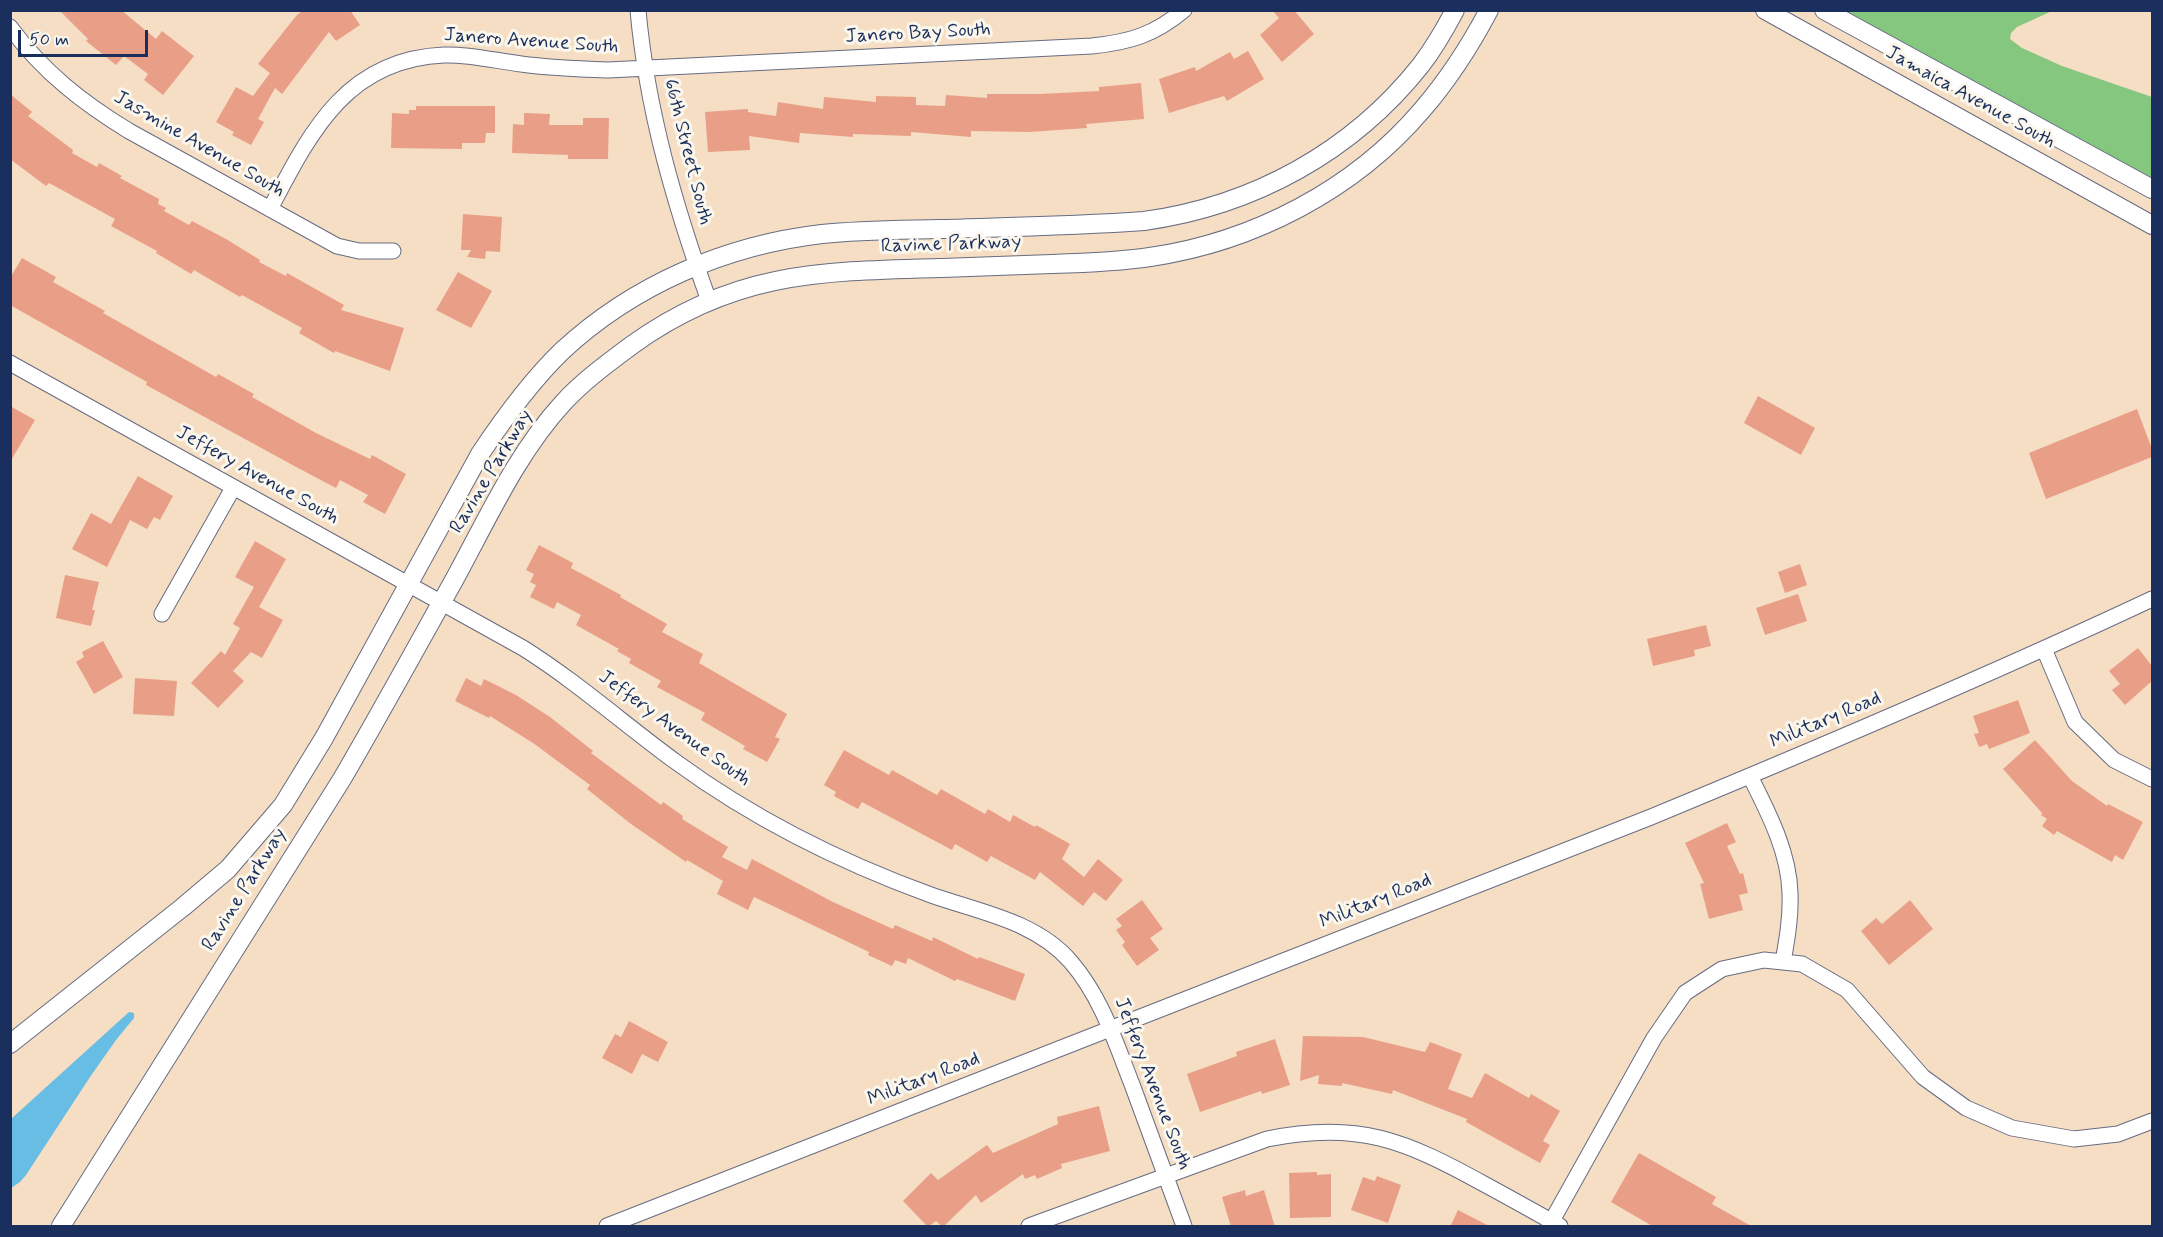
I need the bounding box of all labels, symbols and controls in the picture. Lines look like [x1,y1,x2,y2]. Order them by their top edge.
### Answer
scale bar [21,18,152,56]
street label: Janero Bay South [845,18,991,50]
street label: Janero Avenue South [443,24,619,60]
text: 50 m [29,28,69,52]
street label: Jamaica Avenue South [1881,41,2059,155]
street label: 66th Street South [657,76,717,228]
street label: Jasmine Avenue South [109,86,289,204]
street label: Ravine Parkway [880,231,1022,259]
street label: Ravine Parkway [446,406,538,538]
street label: Jeffery Avenue South [171,421,343,531]
street label: Jeffery Avenue South [593,666,755,792]
street label: Military Road [1767,687,1885,755]
street label: Ravine Parkway [198,824,292,956]
street label: Military Road [1317,869,1435,935]
street label: Jeffery Avenue South [1108,994,1196,1174]
street label: Military Road [864,1048,984,1112]

